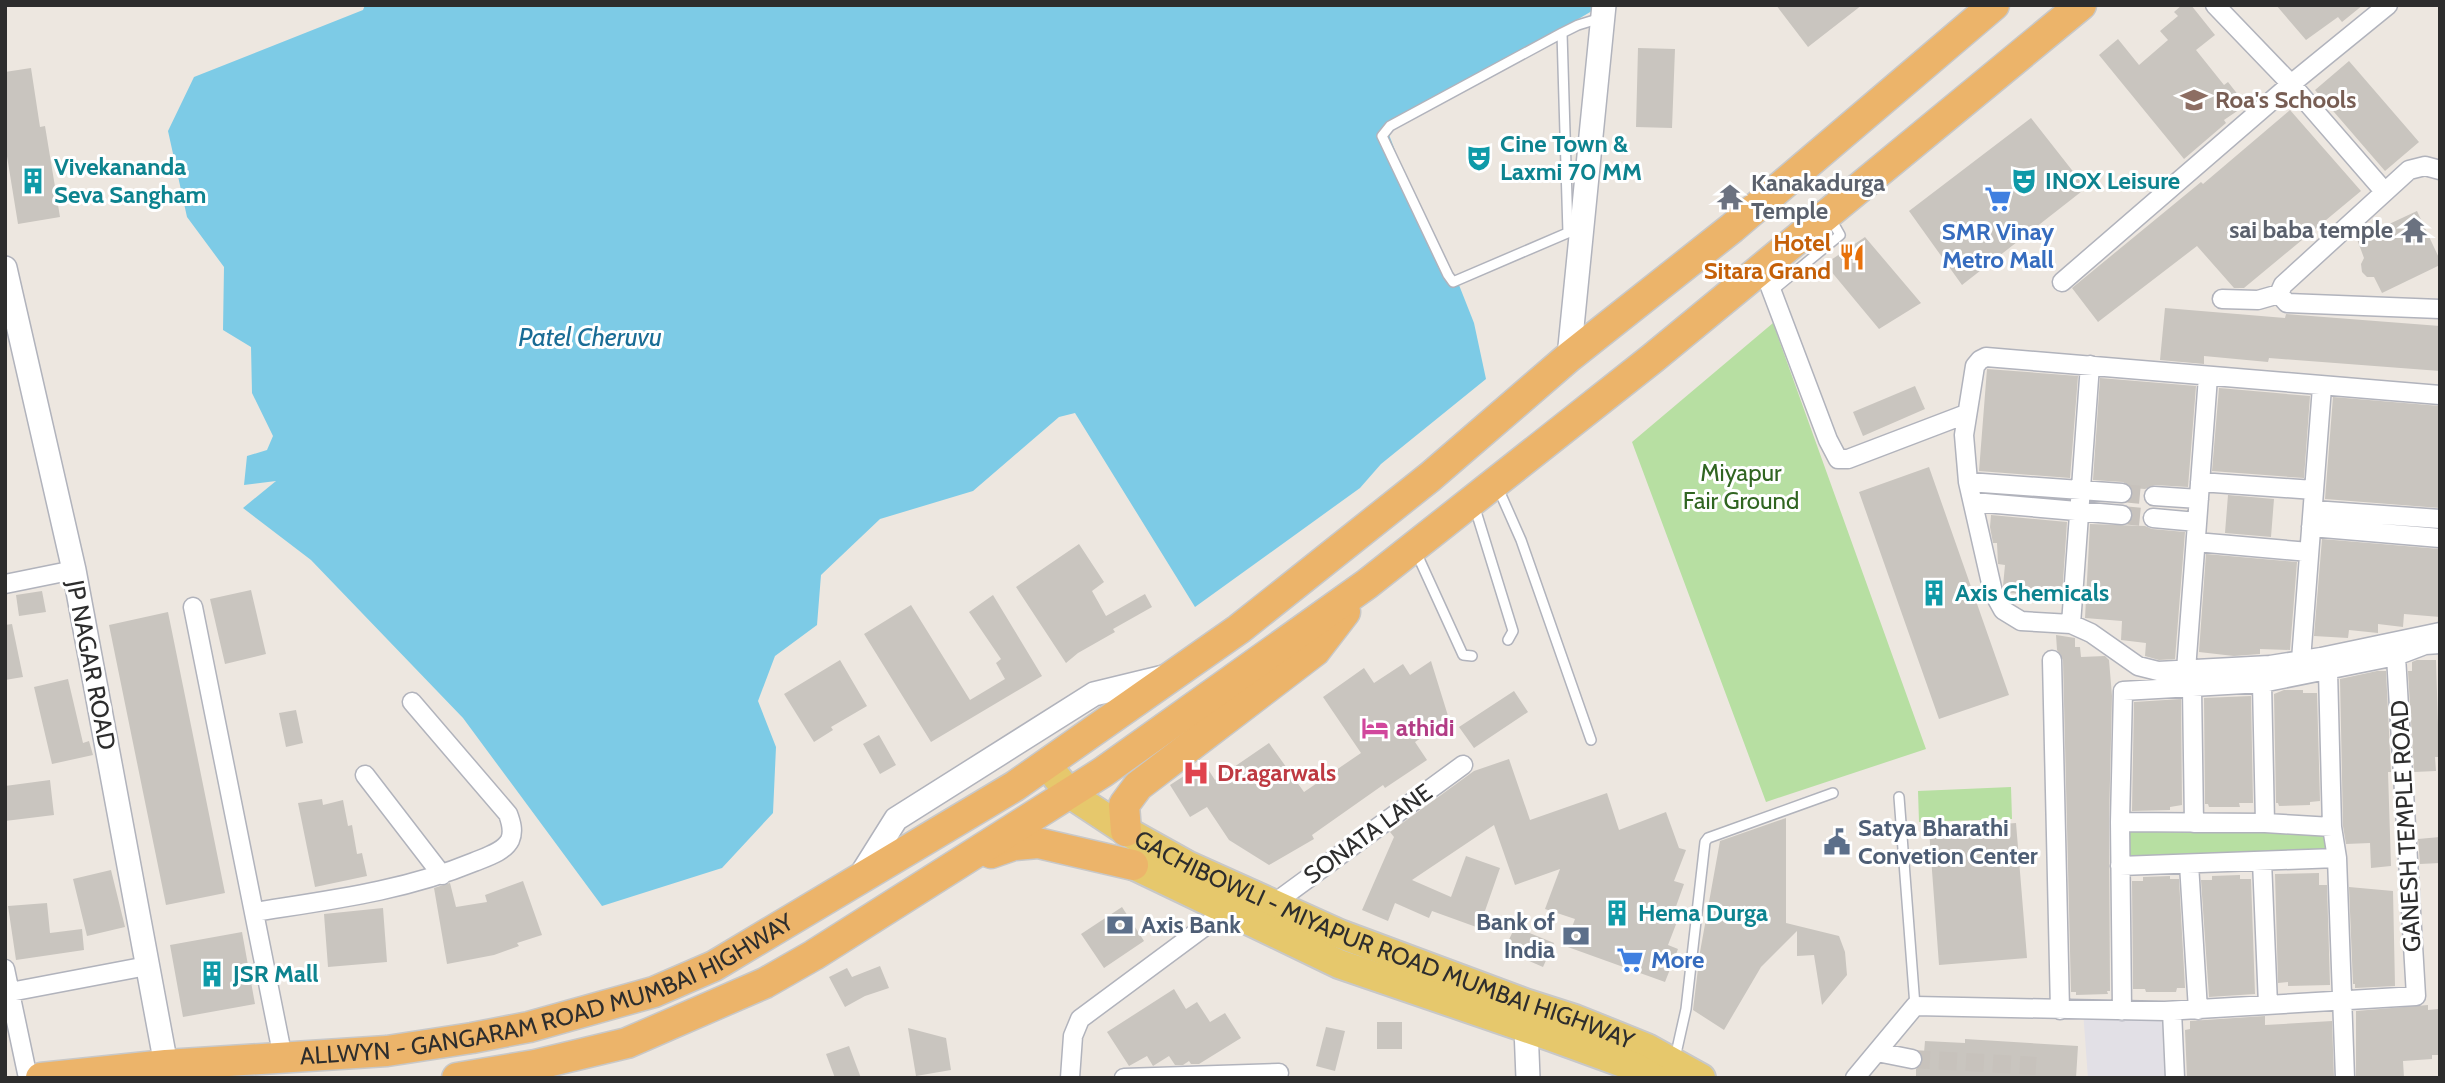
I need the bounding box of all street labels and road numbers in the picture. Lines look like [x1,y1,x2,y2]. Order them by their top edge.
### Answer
street label: JP NAGAR ROAD [61,577,122,752]
street label: GANESH TEMPLE ROAD [2384,699,2427,953]
street label: SONATA LANE [1298,777,1438,890]
street label: GACHIBOWLI - MIYAPUR ROAD MUMBAI HIGHWAY [1129,824,1639,1055]
street label: ALLWYN - GANGARAM ROAD MUMBAI HIGHWAY [299,907,799,1070]

